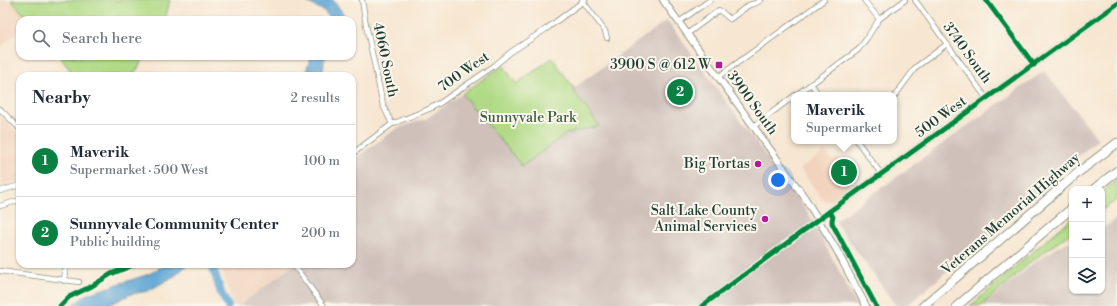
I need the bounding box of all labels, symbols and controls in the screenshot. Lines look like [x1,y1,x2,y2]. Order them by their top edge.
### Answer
search box [16,16,356,60]
street label: 3740 South [939,19,996,88]
street label: 4060 South [368,21,402,99]
icon: search [30,27,52,49]
text: Search here [62,29,142,48]
street label: 700 West [435,48,493,96]
place label: 3900 S @ 612 W [610,56,712,74]
marker: 3900 S @ 612 W [714,60,724,70]
street label: 3900 South [723,67,782,139]
pin: 2 [667,77,693,107]
text: Nearby [32,87,91,109]
text: 2 results [291,90,340,106]
popup [791,92,897,144]
street label: 500 West [912,92,970,142]
text: Maverik [806,101,865,120]
park label: Sunnyvale Park [480,109,577,127]
text: Supermarket [806,120,882,136]
text: Maverik [70,143,129,162]
street label: Veterans Memorial Highway [937,149,1084,280]
text: 1 [42,153,48,169]
text: 100 m [304,153,340,169]
place label: Big Tortas [683,155,750,173]
pin: 1 [831,157,857,187]
marker: Big Tortas [753,159,763,169]
text: Supermarket · 500 West [70,162,209,178]
your location [768,170,788,190]
map controls [1069,186,1105,294]
button: + [1069,186,1105,222]
place label: Salt Lake County Animal Services [651,202,757,236]
marker: Salt Lake County Animal Services [760,214,770,224]
text: Sunnyvale Community Center [70,215,279,234]
button: − [1069,222,1105,258]
text: 2 [41,225,49,241]
text: 200 m [301,225,340,241]
text: Public building [70,234,160,250]
button: layers [1069,258,1105,294]

